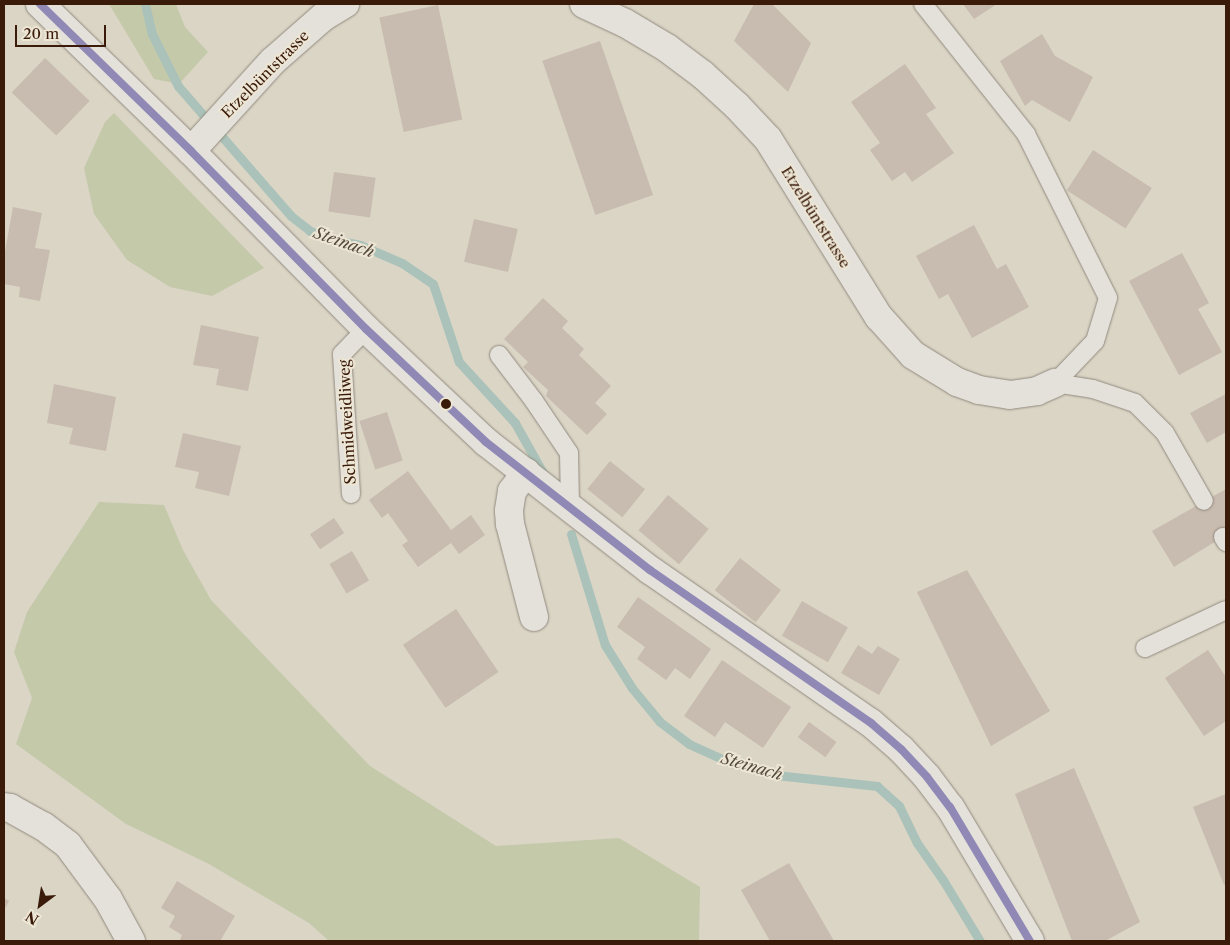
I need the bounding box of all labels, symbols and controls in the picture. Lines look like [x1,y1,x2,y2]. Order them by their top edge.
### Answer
scale bar [18,15,109,47]
text: 20 m [23,24,59,43]
street label: Etzelbüntstrasse [217,26,313,122]
street label: Etzelbüntstrasse [778,163,854,271]
water label: Steinach [311,223,377,261]
street label: Schmidweidliweg [335,359,359,485]
unlabelled marker [441,399,451,409]
water label: Steinach [719,748,785,784]
north arrow [15,880,65,930]
text: N [22,907,42,929]

